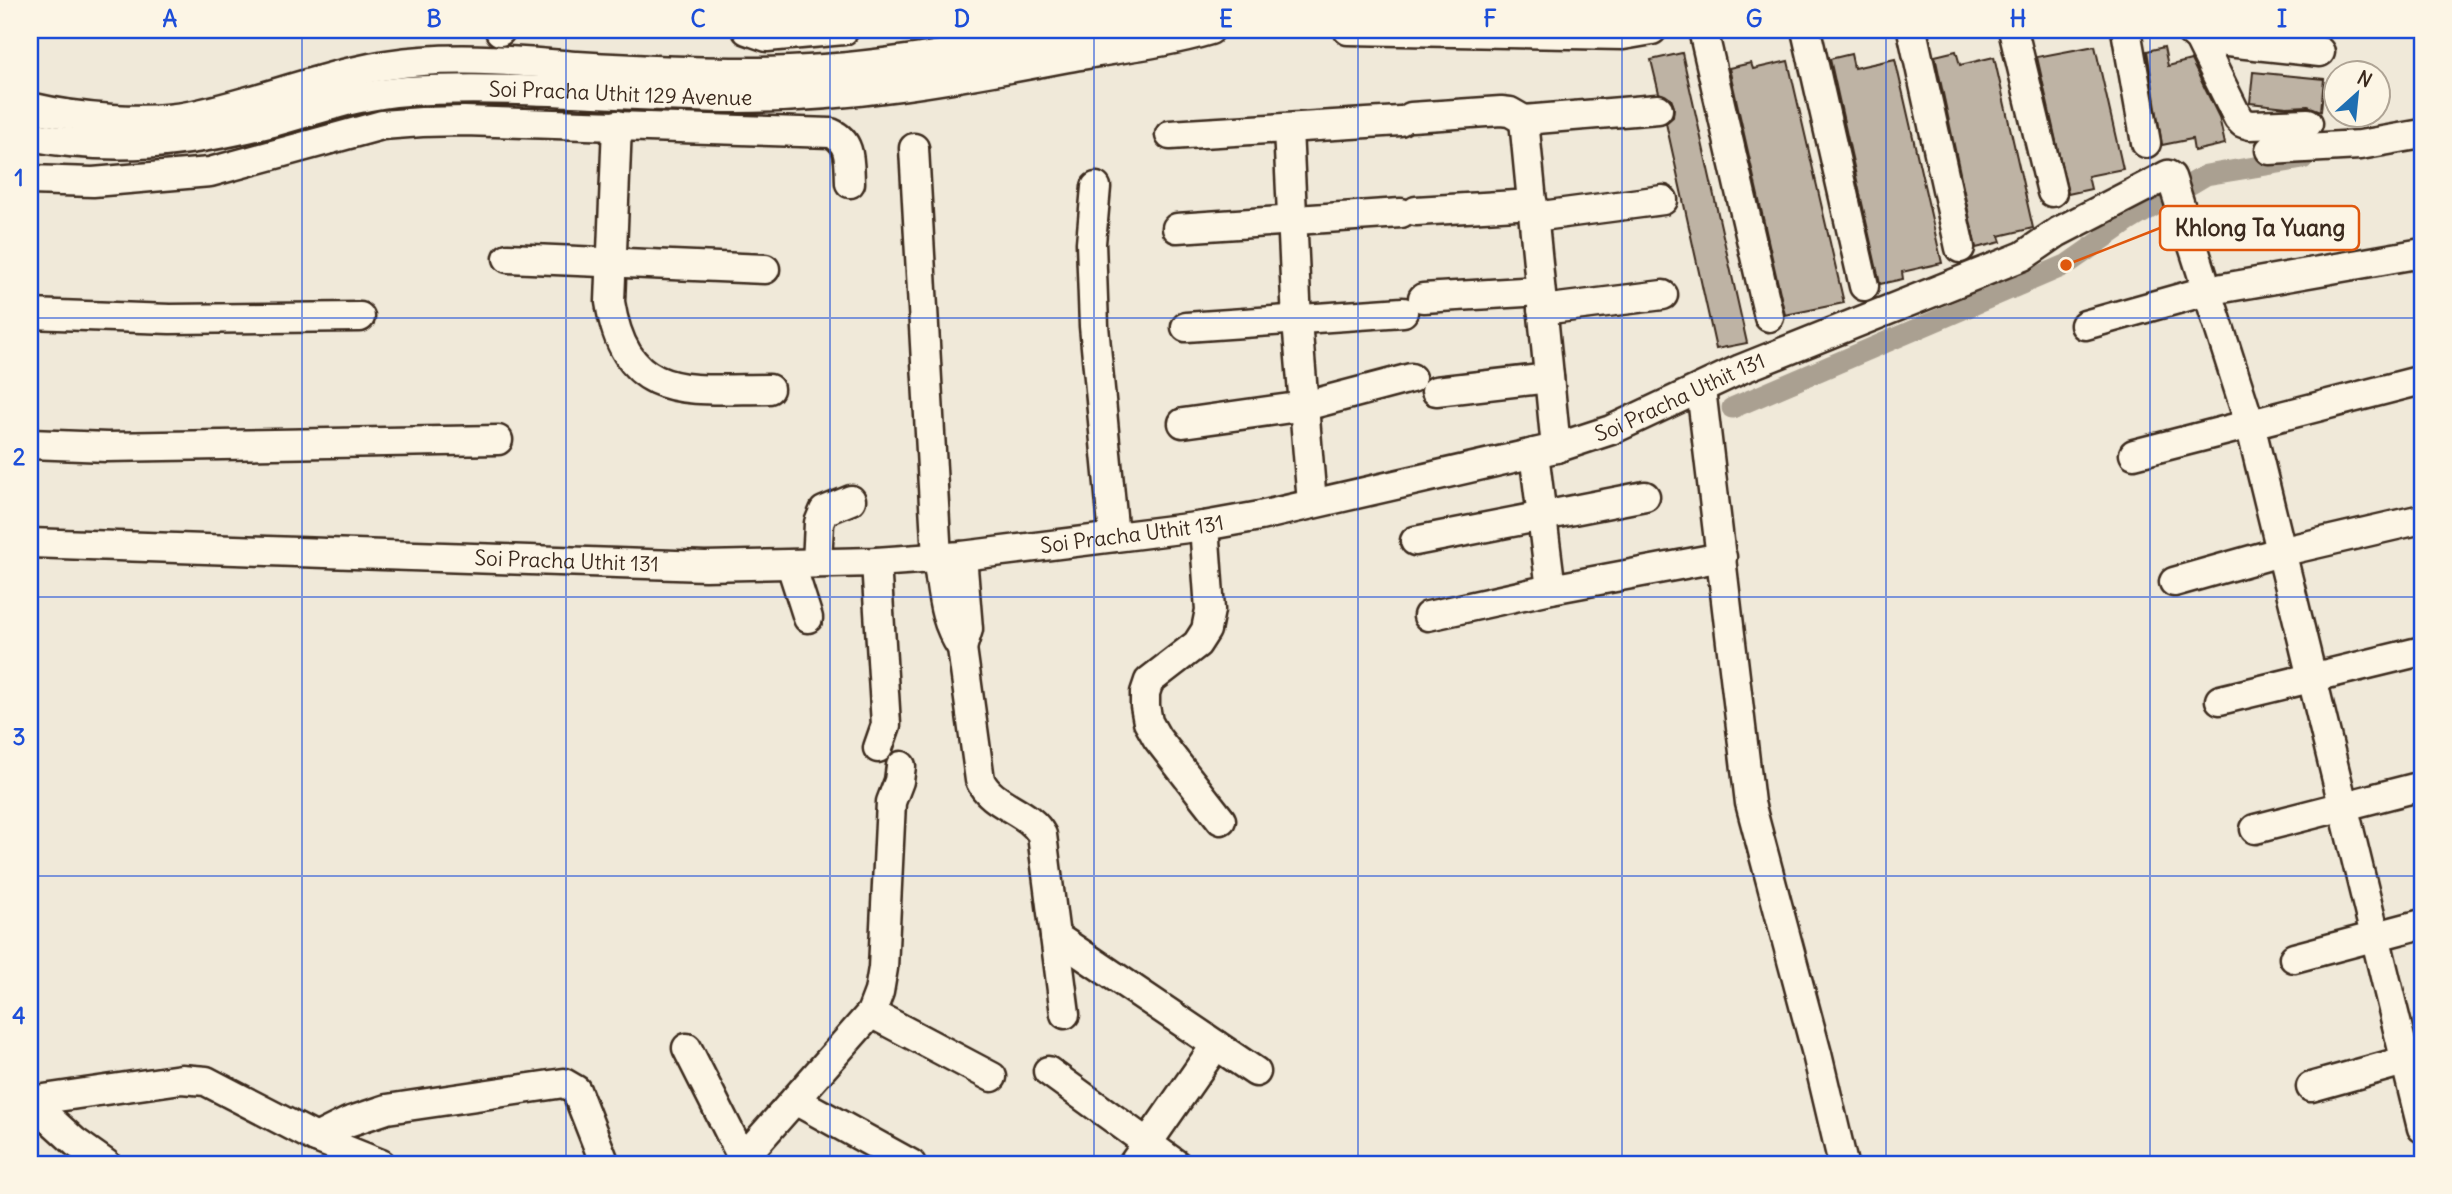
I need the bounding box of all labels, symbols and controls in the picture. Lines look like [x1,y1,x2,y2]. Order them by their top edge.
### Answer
text: A [163,4,178,33]
text: B [426,4,442,33]
text: C [690,4,706,33]
text: D [954,4,970,33]
text: E [1219,4,1233,33]
text: F [1483,4,1497,33]
text: G [1746,4,1762,33]
text: H [2010,4,2026,33]
text: I [2277,4,2287,33]
north arrow [2322,60,2392,130]
text: N [2353,65,2376,93]
street label: Soi Pracha Uthit 129 Avenue [489,75,752,111]
text: 1 [14,163,24,192]
callout: Khlong Ta Yuang [2160,206,2359,250]
text: Khlong Ta Yuang [2175,213,2345,242]
street label: Soi Pracha Uthit 131 [1591,347,1769,447]
text: 2 [13,442,26,471]
street label: Soi Pracha Uthit 131 [1039,509,1226,559]
street label: Soi Pracha Uthit 131 [474,544,659,577]
text: 3 [12,722,26,751]
text: 4 [12,1001,26,1030]

